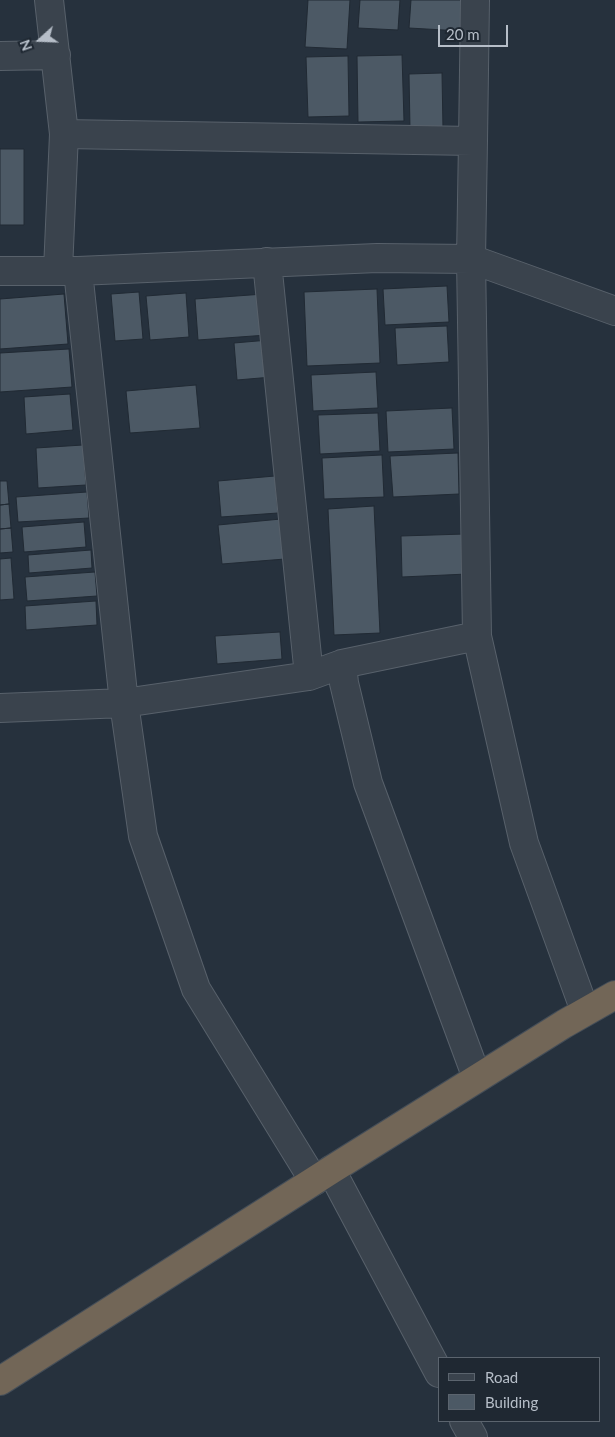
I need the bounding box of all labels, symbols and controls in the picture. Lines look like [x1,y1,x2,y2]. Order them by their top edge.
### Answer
north arrow [15,15,65,65]
scale bar [440,15,510,47]
text: 20 m [446,25,480,43]
text: N [16,37,35,53]
legend [438,1357,600,1422]
text: Road [485,1368,518,1386]
text: Building [485,1393,538,1411]

